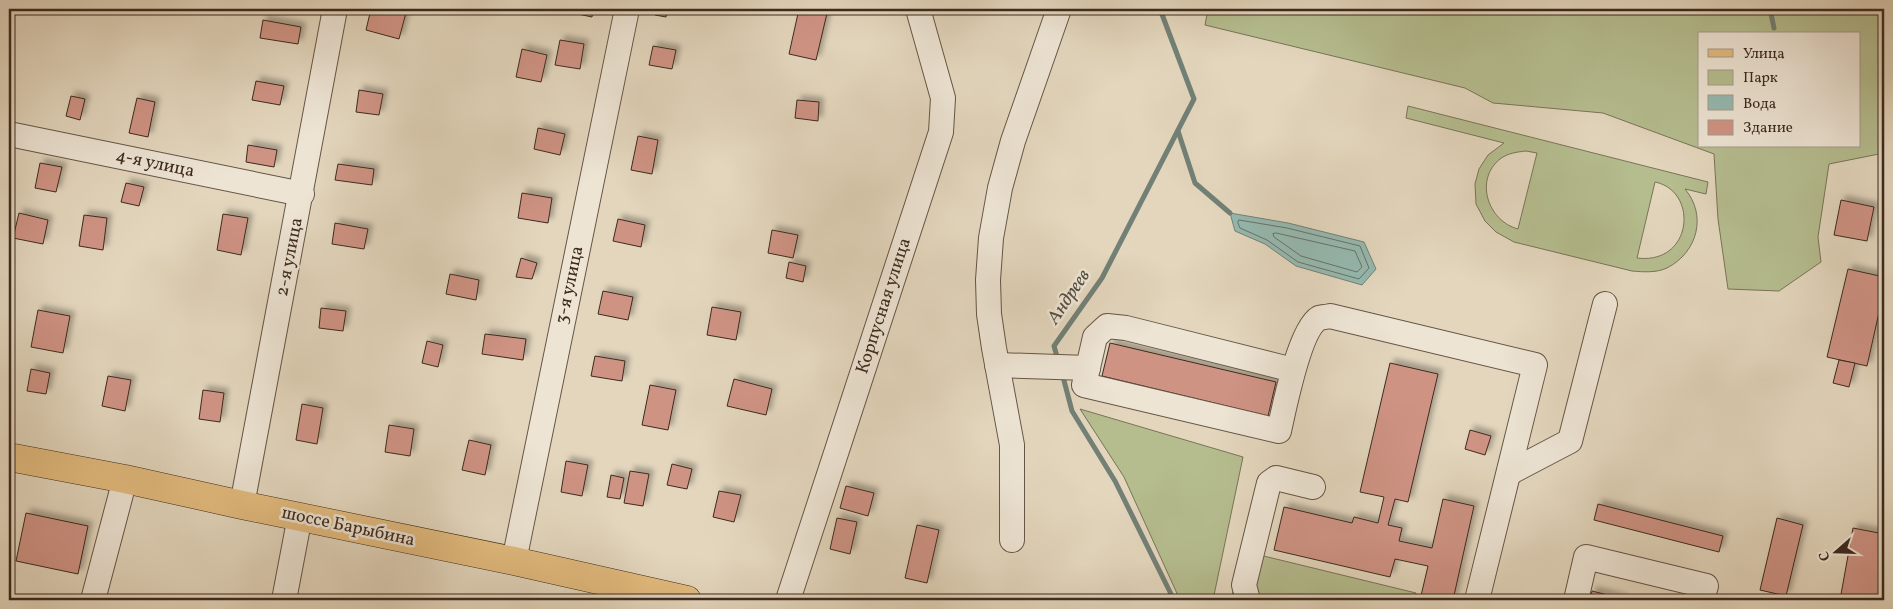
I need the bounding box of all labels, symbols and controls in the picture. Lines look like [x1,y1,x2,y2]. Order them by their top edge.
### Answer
legend [1698,32,1860,148]
text: Улица [1743,44,1785,65]
text: Парк [1743,68,1778,89]
text: Вода [1743,94,1776,115]
text: Здание [1743,118,1793,139]
street label: 4-я улица [113,143,197,185]
street label: 2-я улица [270,215,310,299]
street label: Корпусная улица [850,235,918,377]
street label: 3-я улица [550,244,590,326]
water label: Андреев [1041,264,1097,330]
street label: шоссе Барыбина [279,501,417,553]
north arrow [1810,526,1860,576]
text: С [1815,548,1836,563]

